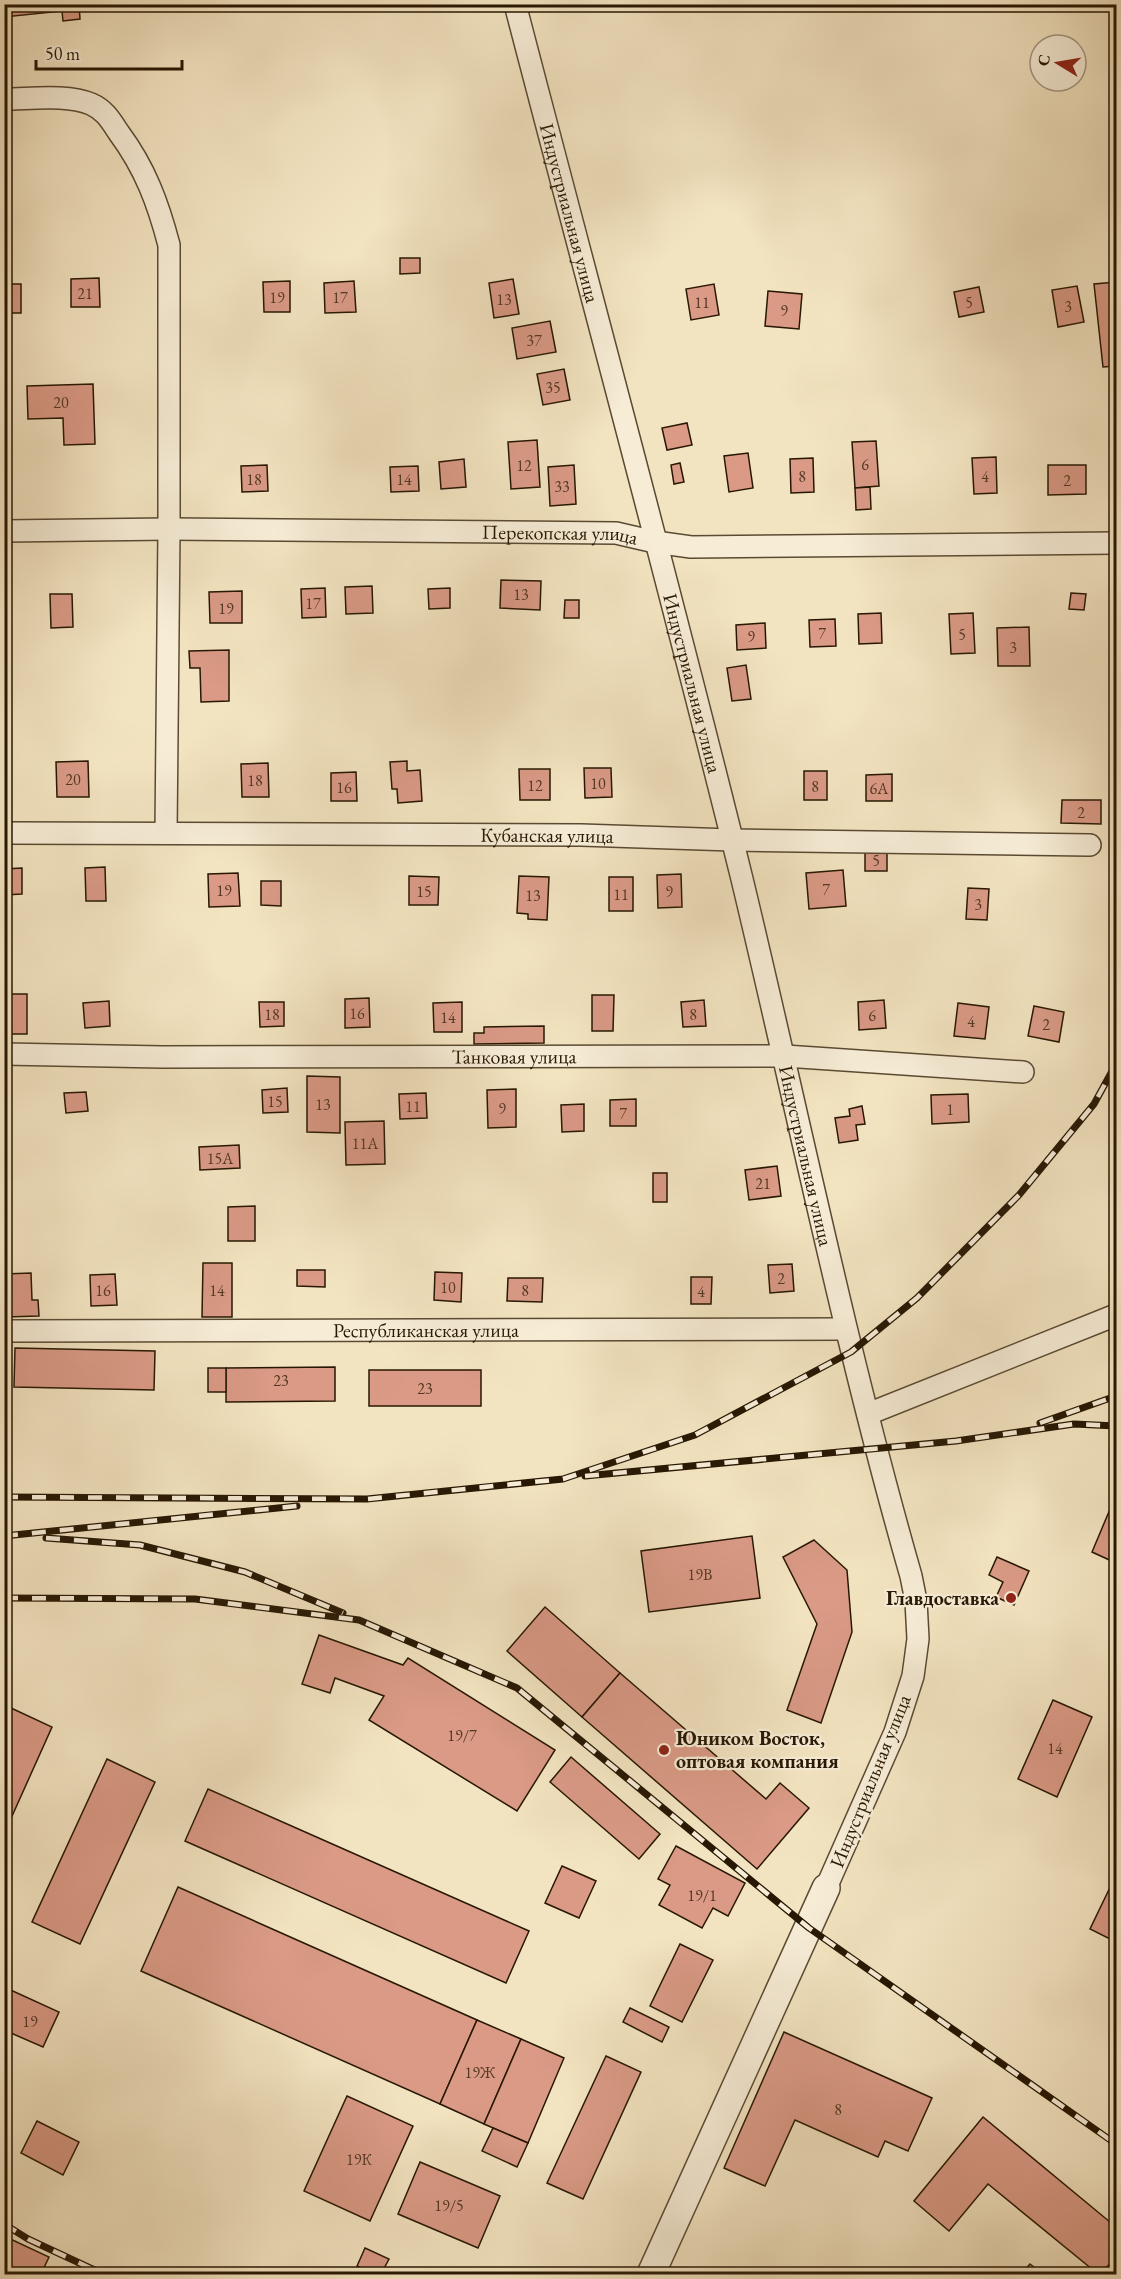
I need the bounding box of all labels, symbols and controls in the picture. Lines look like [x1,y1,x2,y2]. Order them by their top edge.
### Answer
scale bar [36,33,182,71]
north arrow [1028,33,1088,93]
text: 50 m [45,42,80,65]
text: С [1032,53,1055,68]
street label: Индустриальная улица [534,120,606,306]
house number: 21 [77,283,93,304]
house number: 19 [269,287,285,308]
house number: 17 [332,287,348,308]
house number: 13 [496,289,512,310]
house number: 11 [694,292,710,313]
house number: 5 [965,292,973,313]
house number: 3 [1064,296,1072,317]
house number: 9 [780,300,788,321]
house number: 37 [526,330,542,351]
house number: 35 [545,377,561,398]
house number: 20 [53,392,69,413]
house number: 6 [861,454,869,475]
house number: 12 [516,455,532,476]
house number: 8 [798,466,806,487]
house number: 4 [981,466,989,487]
house number: 18 [246,469,262,490]
house number: 14 [396,469,412,490]
house number: 2 [1063,470,1071,491]
house number: 33 [554,476,570,497]
street label: Перекопская улица [482,519,641,551]
house number: 13 [513,584,529,605]
street label: Индустриальная улица [657,590,728,776]
house number: 17 [305,593,321,614]
house number: 19 [218,598,234,619]
house number: 7 [818,623,826,644]
house number: 5 [958,624,966,645]
house number: 9 [747,626,755,647]
house number: 3 [1009,637,1017,658]
house number: 20 [65,769,81,790]
house number: 18 [247,770,263,791]
house number: 10 [590,773,606,794]
house number: 12 [527,775,543,796]
house number: 8 [811,776,819,797]
house number: 16 [336,777,352,798]
house number: 6А [870,778,889,799]
house number: 2 [1077,802,1085,823]
street label: Кубанская улица [480,822,614,849]
house number: 5 [872,850,880,871]
house number: 7 [822,879,830,900]
house number: 19 [216,880,232,901]
house number: 15 [416,881,432,902]
house number: 9 [665,881,673,902]
house number: 11 [613,884,629,905]
house number: 13 [525,885,541,906]
house number: 3 [974,894,982,915]
house number: 16 [349,1003,365,1024]
house number: 18 [264,1004,280,1025]
house number: 8 [689,1004,697,1025]
house number: 6 [868,1005,876,1026]
house number: 14 [440,1007,456,1028]
house number: 4 [967,1011,975,1032]
house number: 2 [1042,1014,1050,1035]
street label: Танковая улица [451,1043,576,1070]
street label: Индустриальная улица [773,1063,839,1249]
house number: 15 [267,1091,283,1112]
house number: 13 [315,1094,331,1115]
house number: 11 [405,1096,421,1117]
house number: 9 [498,1098,506,1119]
house number: 1 [946,1099,954,1120]
house number: 7 [619,1103,627,1124]
house number: 11А [352,1133,379,1154]
house number: 15А [207,1148,234,1169]
house number: 21 [755,1173,771,1194]
house number: 2 [777,1268,785,1289]
house number: 10 [440,1277,456,1298]
house number: 16 [95,1280,111,1301]
house number: 14 [209,1280,225,1301]
house number: 8 [521,1280,529,1301]
house number: 4 [697,1281,705,1302]
street label: Республиканская улица [333,1317,519,1343]
house number: 23 [273,1370,289,1391]
house number: 23 [417,1378,433,1399]
house number: 19В [688,1564,712,1585]
place label: Главдоставка [886,1585,999,1611]
marker: Главдоставка [1004,1591,1018,1605]
street label: Индустриальная улица [823,1691,917,1871]
house number: 19/7 [447,1725,477,1746]
place label: Юником Восток, оптовая компания [676,1725,839,1774]
house number: 14 [1047,1738,1063,1759]
marker: Юником Восток, оптовая компания [657,1743,671,1757]
house number: 19/1 [687,1885,717,1906]
house number: 19 [22,2011,38,2032]
house number: 19Ж [464,2062,496,2083]
house number: 8 [834,2099,842,2120]
house number: 19К [346,2149,372,2170]
house number: 19/5 [434,2195,464,2216]

